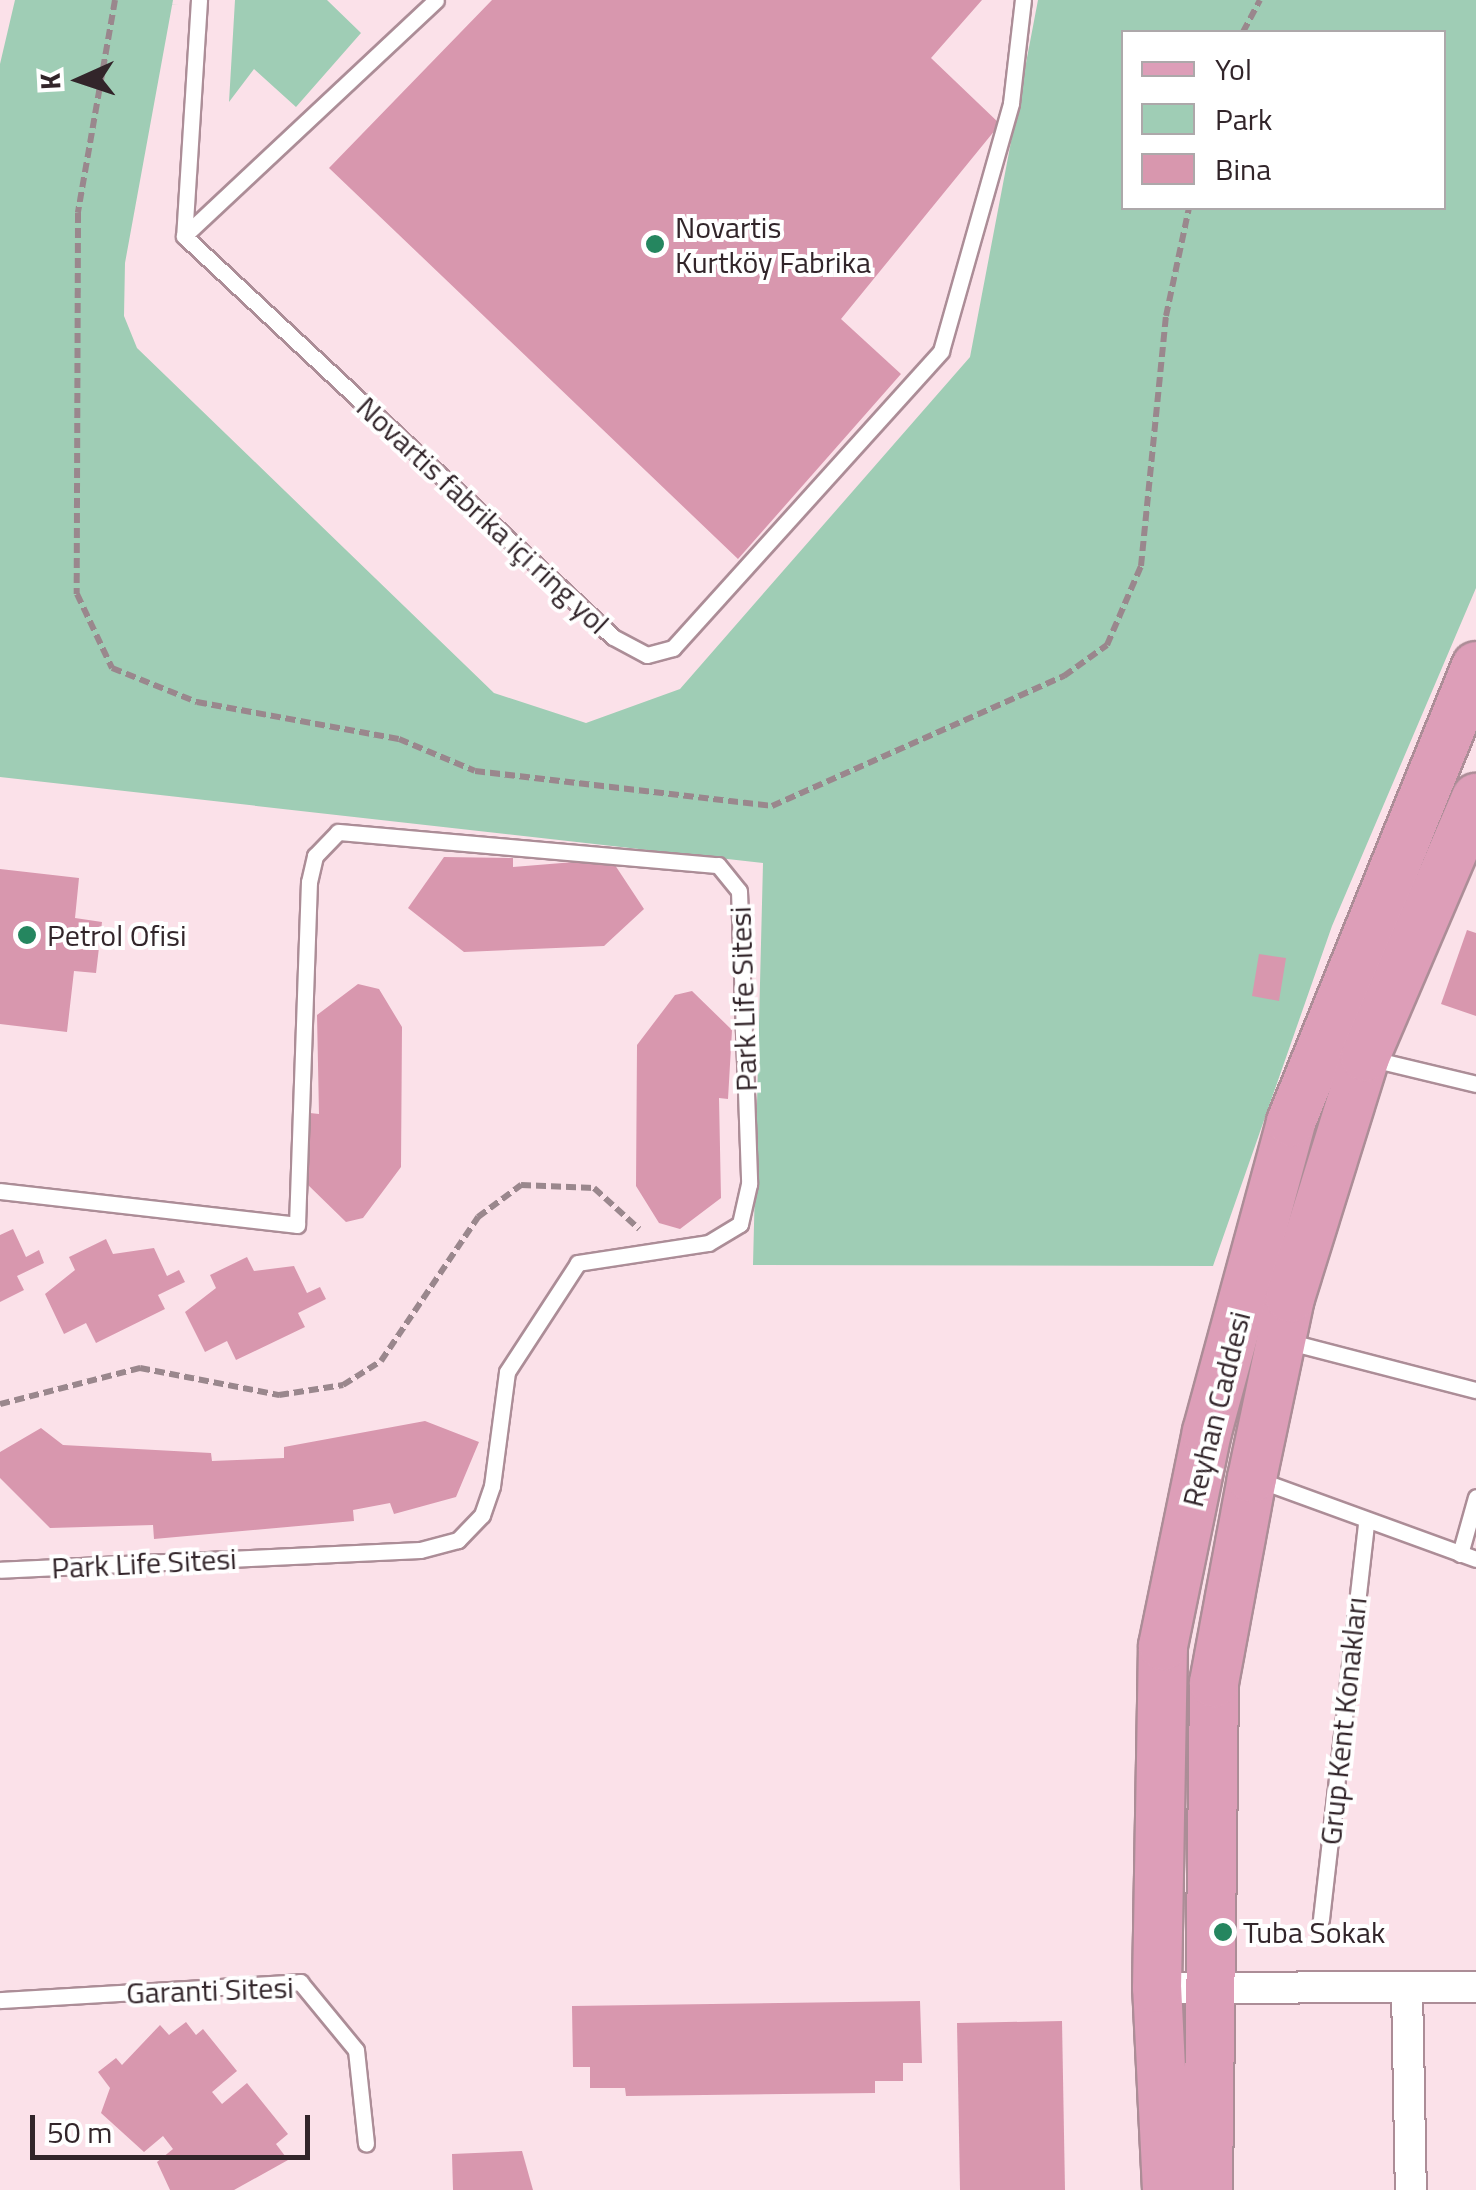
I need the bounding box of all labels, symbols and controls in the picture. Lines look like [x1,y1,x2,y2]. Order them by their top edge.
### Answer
north arrow [30,30,130,130]
legend [1121,30,1446,210]
text: Yol [1215,46,1252,92]
text: K [28,72,71,91]
text: Park [1215,96,1272,142]
text: Bina [1215,146,1271,192]
place label: Novartis Kurtköy Fabrika [675,209,871,280]
marker: Novartis Kurtköy Fabrika [644,233,666,255]
street label: Novartis fabrika içi ring yol [350,389,616,641]
street label: Park Life Sitesi [722,906,764,1092]
place label: Petrol Ofisi [47,917,187,953]
marker: Petrol Ofisi [16,924,38,946]
street label: Reyhan Caddesi [1174,1308,1258,1510]
street label: Park Life Sitesi [50,1540,238,1586]
street label: Grup Kent Konakları [1312,1595,1374,1847]
place label: Tuba Sokak [1243,1914,1385,1950]
marker: Tuba Sokak [1212,1921,1234,1943]
street label: Garanti Sitesi [126,1969,294,2011]
scale bar [35,2095,315,2157]
text: 50 m [47,2109,112,2155]

